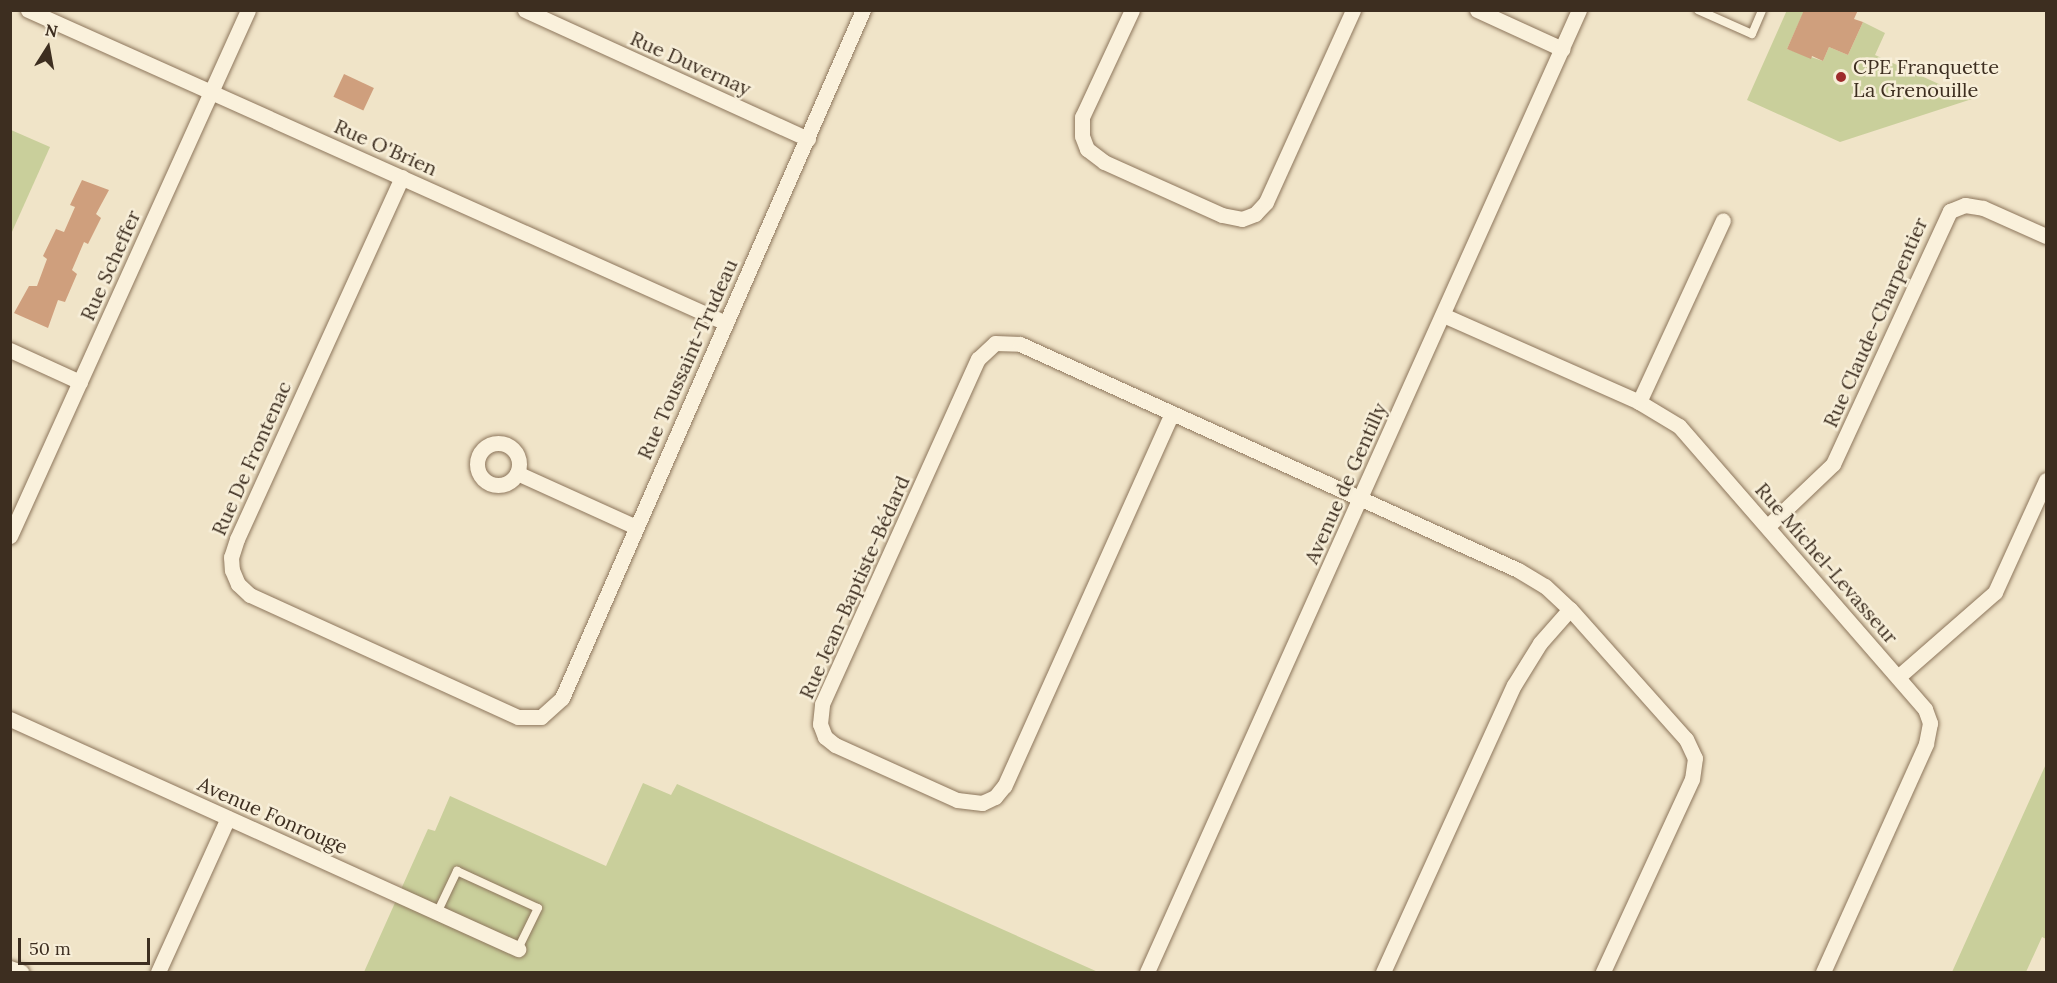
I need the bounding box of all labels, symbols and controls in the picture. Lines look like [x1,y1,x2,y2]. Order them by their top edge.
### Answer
north arrow [18,18,78,78]
text: N [43,19,59,41]
street label: Rue Duvernay [627,26,755,100]
place label: CPE Franquette La Grenouille [1853,54,1999,101]
marker: CPE Franquette La Grenouille [1834,70,1848,84]
street label: Rue O'Brien [331,114,441,180]
street label: Rue Scheffer [75,206,145,324]
street label: Rue Claude-Charpentier [1818,213,1932,431]
street label: Rue Toussaint-Trudeau [632,255,742,463]
street label: Rue De Frontenac [206,377,296,539]
street label: Avenue de Gentilly [1299,399,1391,567]
street label: Rue Jean-Baptiste-Bédard [794,472,914,702]
street label: Rue Michel-Levasseur [1751,478,1903,648]
street label: Avenue Fonrouge [194,771,352,859]
scale bar [21,926,153,964]
text: 50 m [29,937,71,960]

